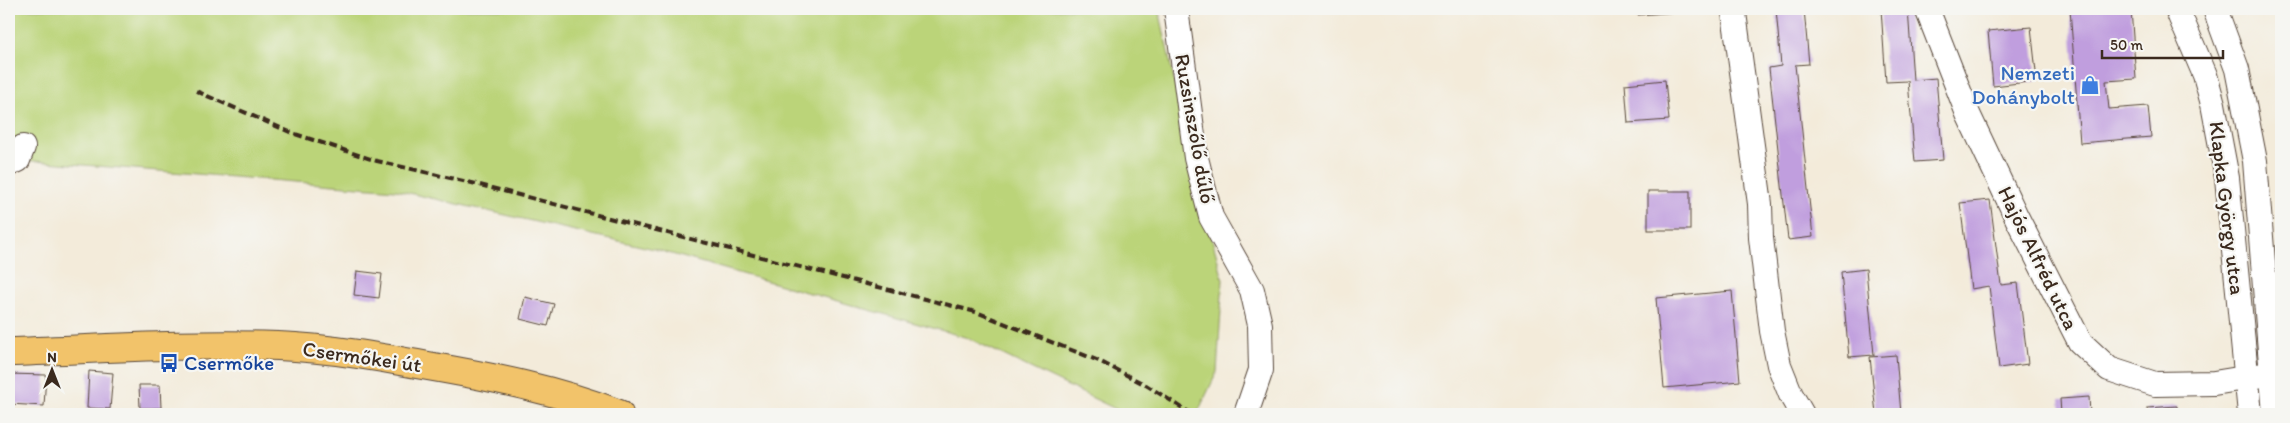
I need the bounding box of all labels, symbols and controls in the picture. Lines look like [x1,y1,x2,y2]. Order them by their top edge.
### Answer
scale bar [2102,28,2224,60]
text: 50 m [2110,36,2143,54]
street label: Ruzsinszőlő dűlő [1170,52,1221,206]
place label: Nemzeti Dohánybolt [1972,60,2075,109]
shop icon: Nemzeti Dohánybolt [2079,74,2101,96]
street label: Klapka György utca [2204,120,2251,296]
street label: Hajós Alfréd utca [1993,182,2084,334]
street label: Csermőkei út [301,336,423,377]
north arrow [28,346,78,396]
text: N [47,349,57,366]
place label: Csermőke [184,350,274,375]
bus stop icon: Csermőke [158,352,180,374]

